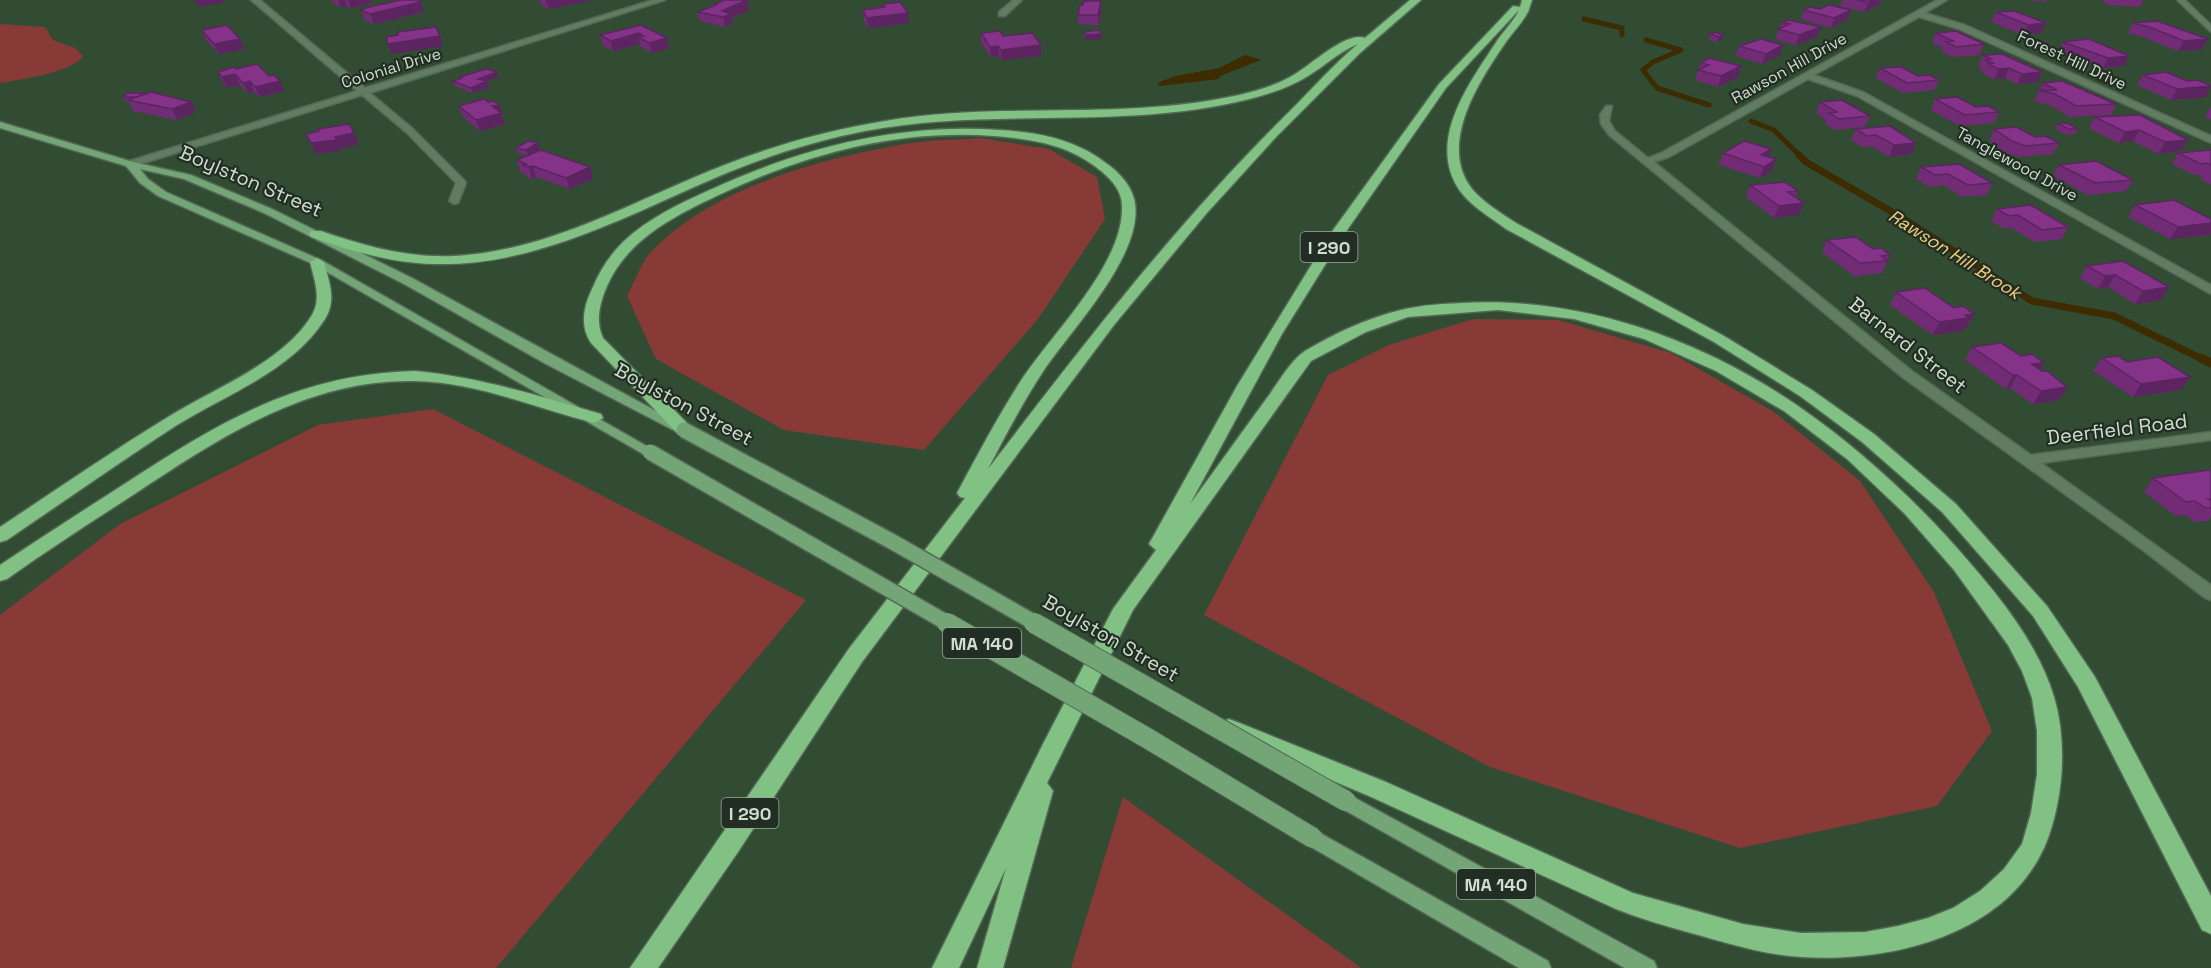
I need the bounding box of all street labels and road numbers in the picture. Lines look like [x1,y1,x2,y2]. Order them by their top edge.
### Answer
street label: Forest Hill Drive [2014,26,2130,94]
street label: Rawson Hill Drive [1728,28,1850,108]
street label: Colonial Drive [339,43,443,93]
street label: Tanglewood Drive [1953,122,2081,206]
street label: Boylston Street [176,139,326,223]
road number: I 290 [1300,232,1358,262]
street label: Barnard Street [1844,291,1972,399]
street label: Boylston Street [610,357,758,451]
street label: Deerfield Road [2045,407,2189,451]
street label: Boylston Street [1038,589,1184,687]
road number: MA 140 [943,628,1021,658]
road number: I 290 [722,798,778,828]
road number: MA 140 [1457,869,1535,899]

